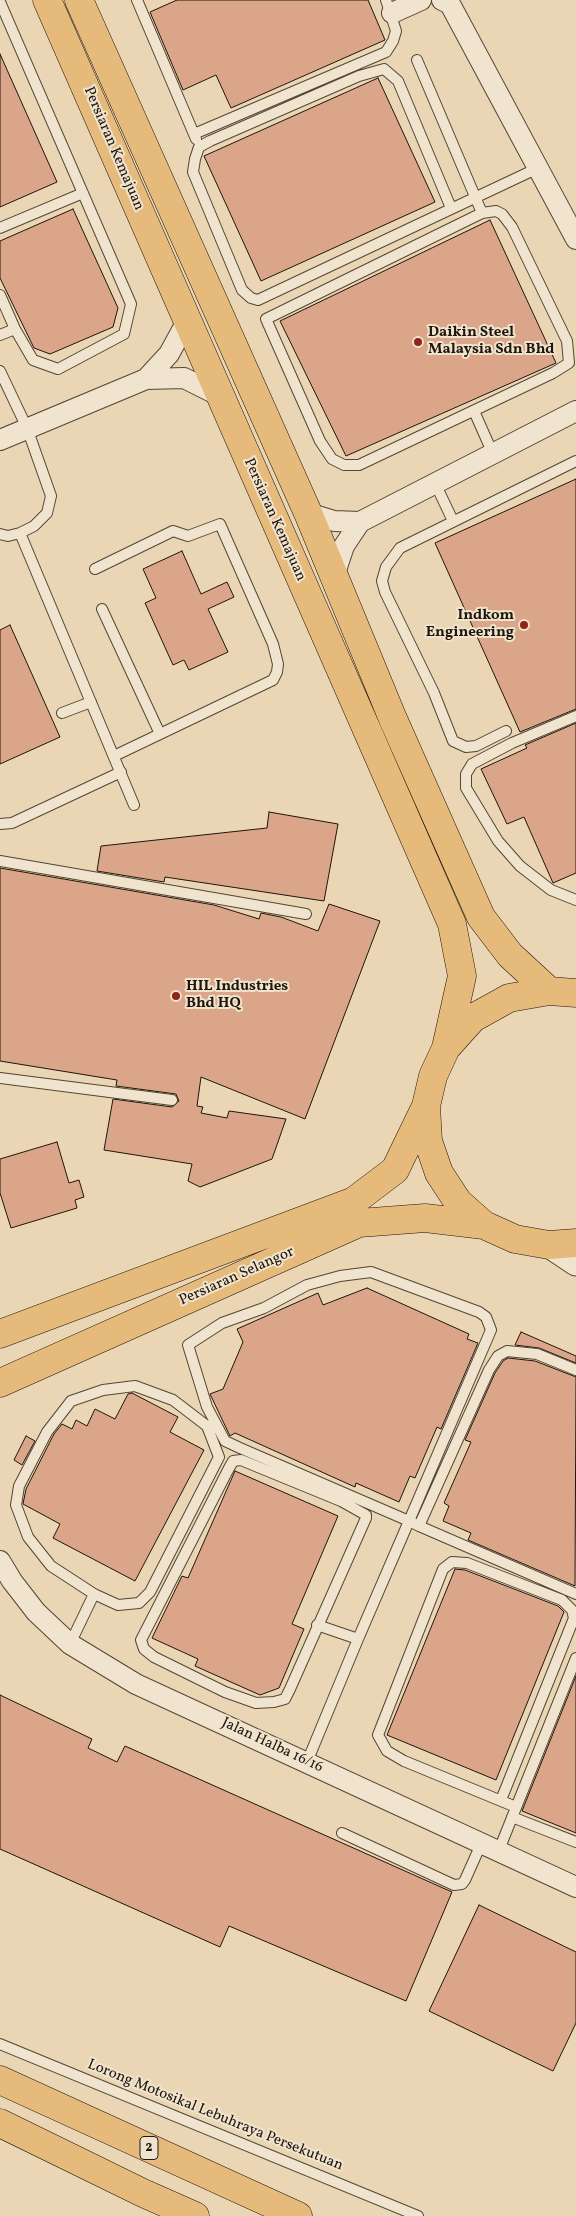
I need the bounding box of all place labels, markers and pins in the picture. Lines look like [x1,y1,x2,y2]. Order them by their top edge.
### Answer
place label: Daikin Steel Malaysia Sdn Bhd [428,324,554,359]
marker: Daikin Steel Malaysia Sdn Bhd [412,336,424,348]
place label: Indkom Engineering [426,607,514,642]
marker: Indkom Engineering [518,619,530,631]
place label: HIL Industries Bhd HQ [186,978,288,1013]
marker: HIL Industries Bhd HQ [170,990,182,1002]

